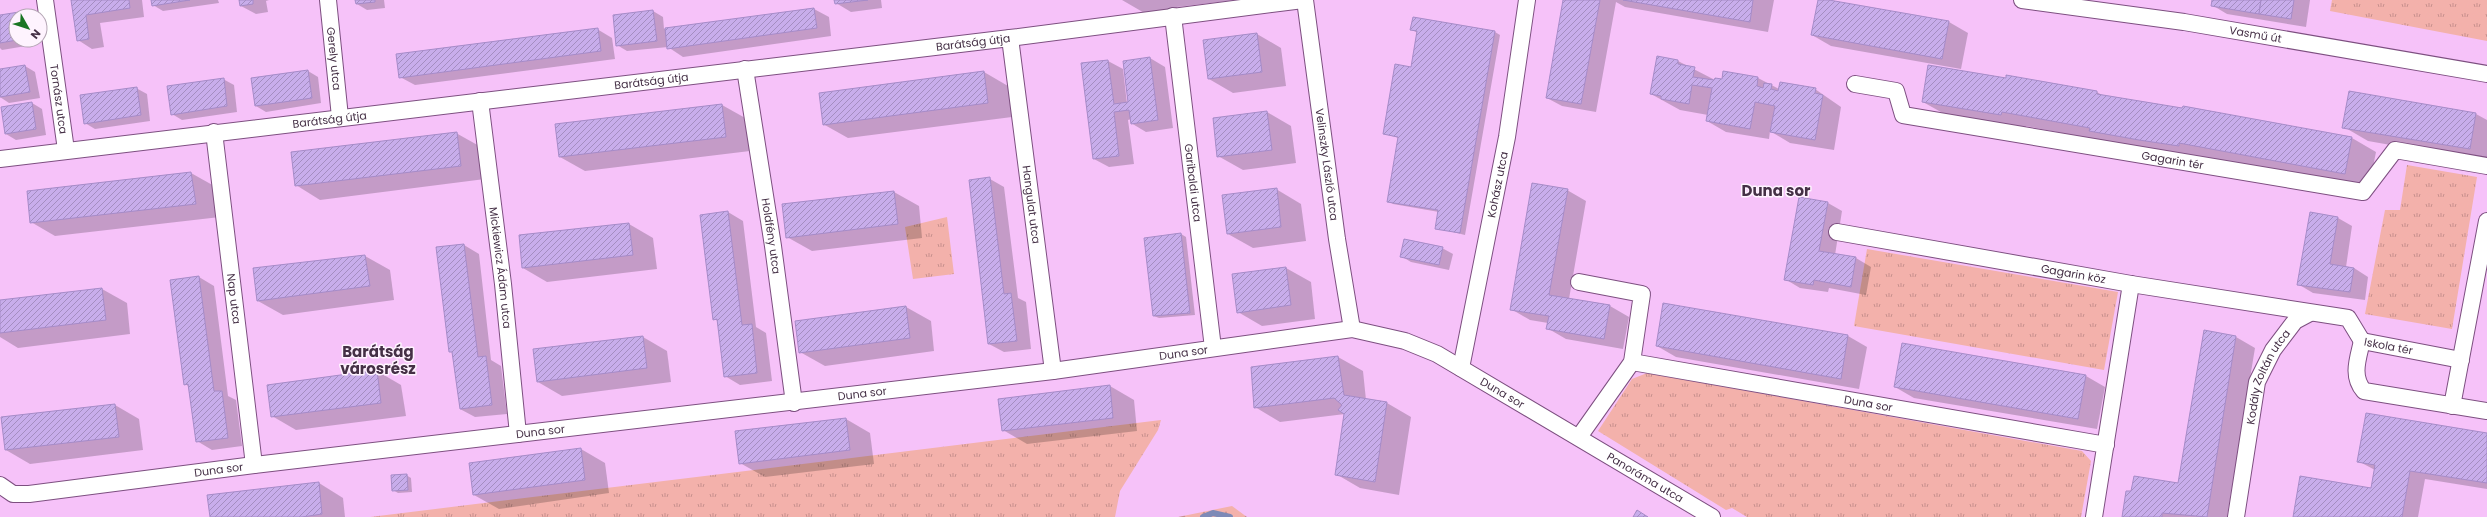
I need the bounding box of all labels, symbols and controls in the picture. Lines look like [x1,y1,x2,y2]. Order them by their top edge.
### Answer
north arrow [8,8,48,48]
street label: Vasmű út [2228,22,2283,47]
text: N [27,26,45,43]
street label: Gerely utca [323,26,345,91]
street label: Barátság útja [935,30,1011,55]
street label: Tornász utca [46,63,72,135]
street label: Barátság útja [613,69,689,93]
street label: Barátság útja [292,107,368,132]
street label: Velinszky László utca [1312,107,1342,222]
street label: Garibaldi utca [1180,143,1206,223]
street label: Gagarin tér [2140,147,2205,173]
street label: Kohász utca [1483,150,1512,219]
street label: Hangulat utca [1019,164,1045,245]
district label: Duna sor [1742,180,1811,201]
street label: Holdfény utca [758,197,785,275]
street label: Mickiewicz Ádám utca [485,206,515,329]
street label: Gagarin köz [2040,260,2107,287]
street label: Nap utca [223,273,245,325]
street label: Kodály Zoltán utca [2242,326,2294,426]
street label: Iskola tér [2363,334,2414,359]
district label: Barátság városrész [340,341,416,379]
street label: Duna sor [1158,341,1209,364]
street label: Duna sor [1477,373,1528,412]
street label: Duna sor [837,383,887,404]
street label: Duna sor [1843,391,1894,416]
street label: Duna sor [515,420,566,442]
street label: Panoráma utca [1604,448,1686,506]
street label: Duna sor [193,458,244,481]

